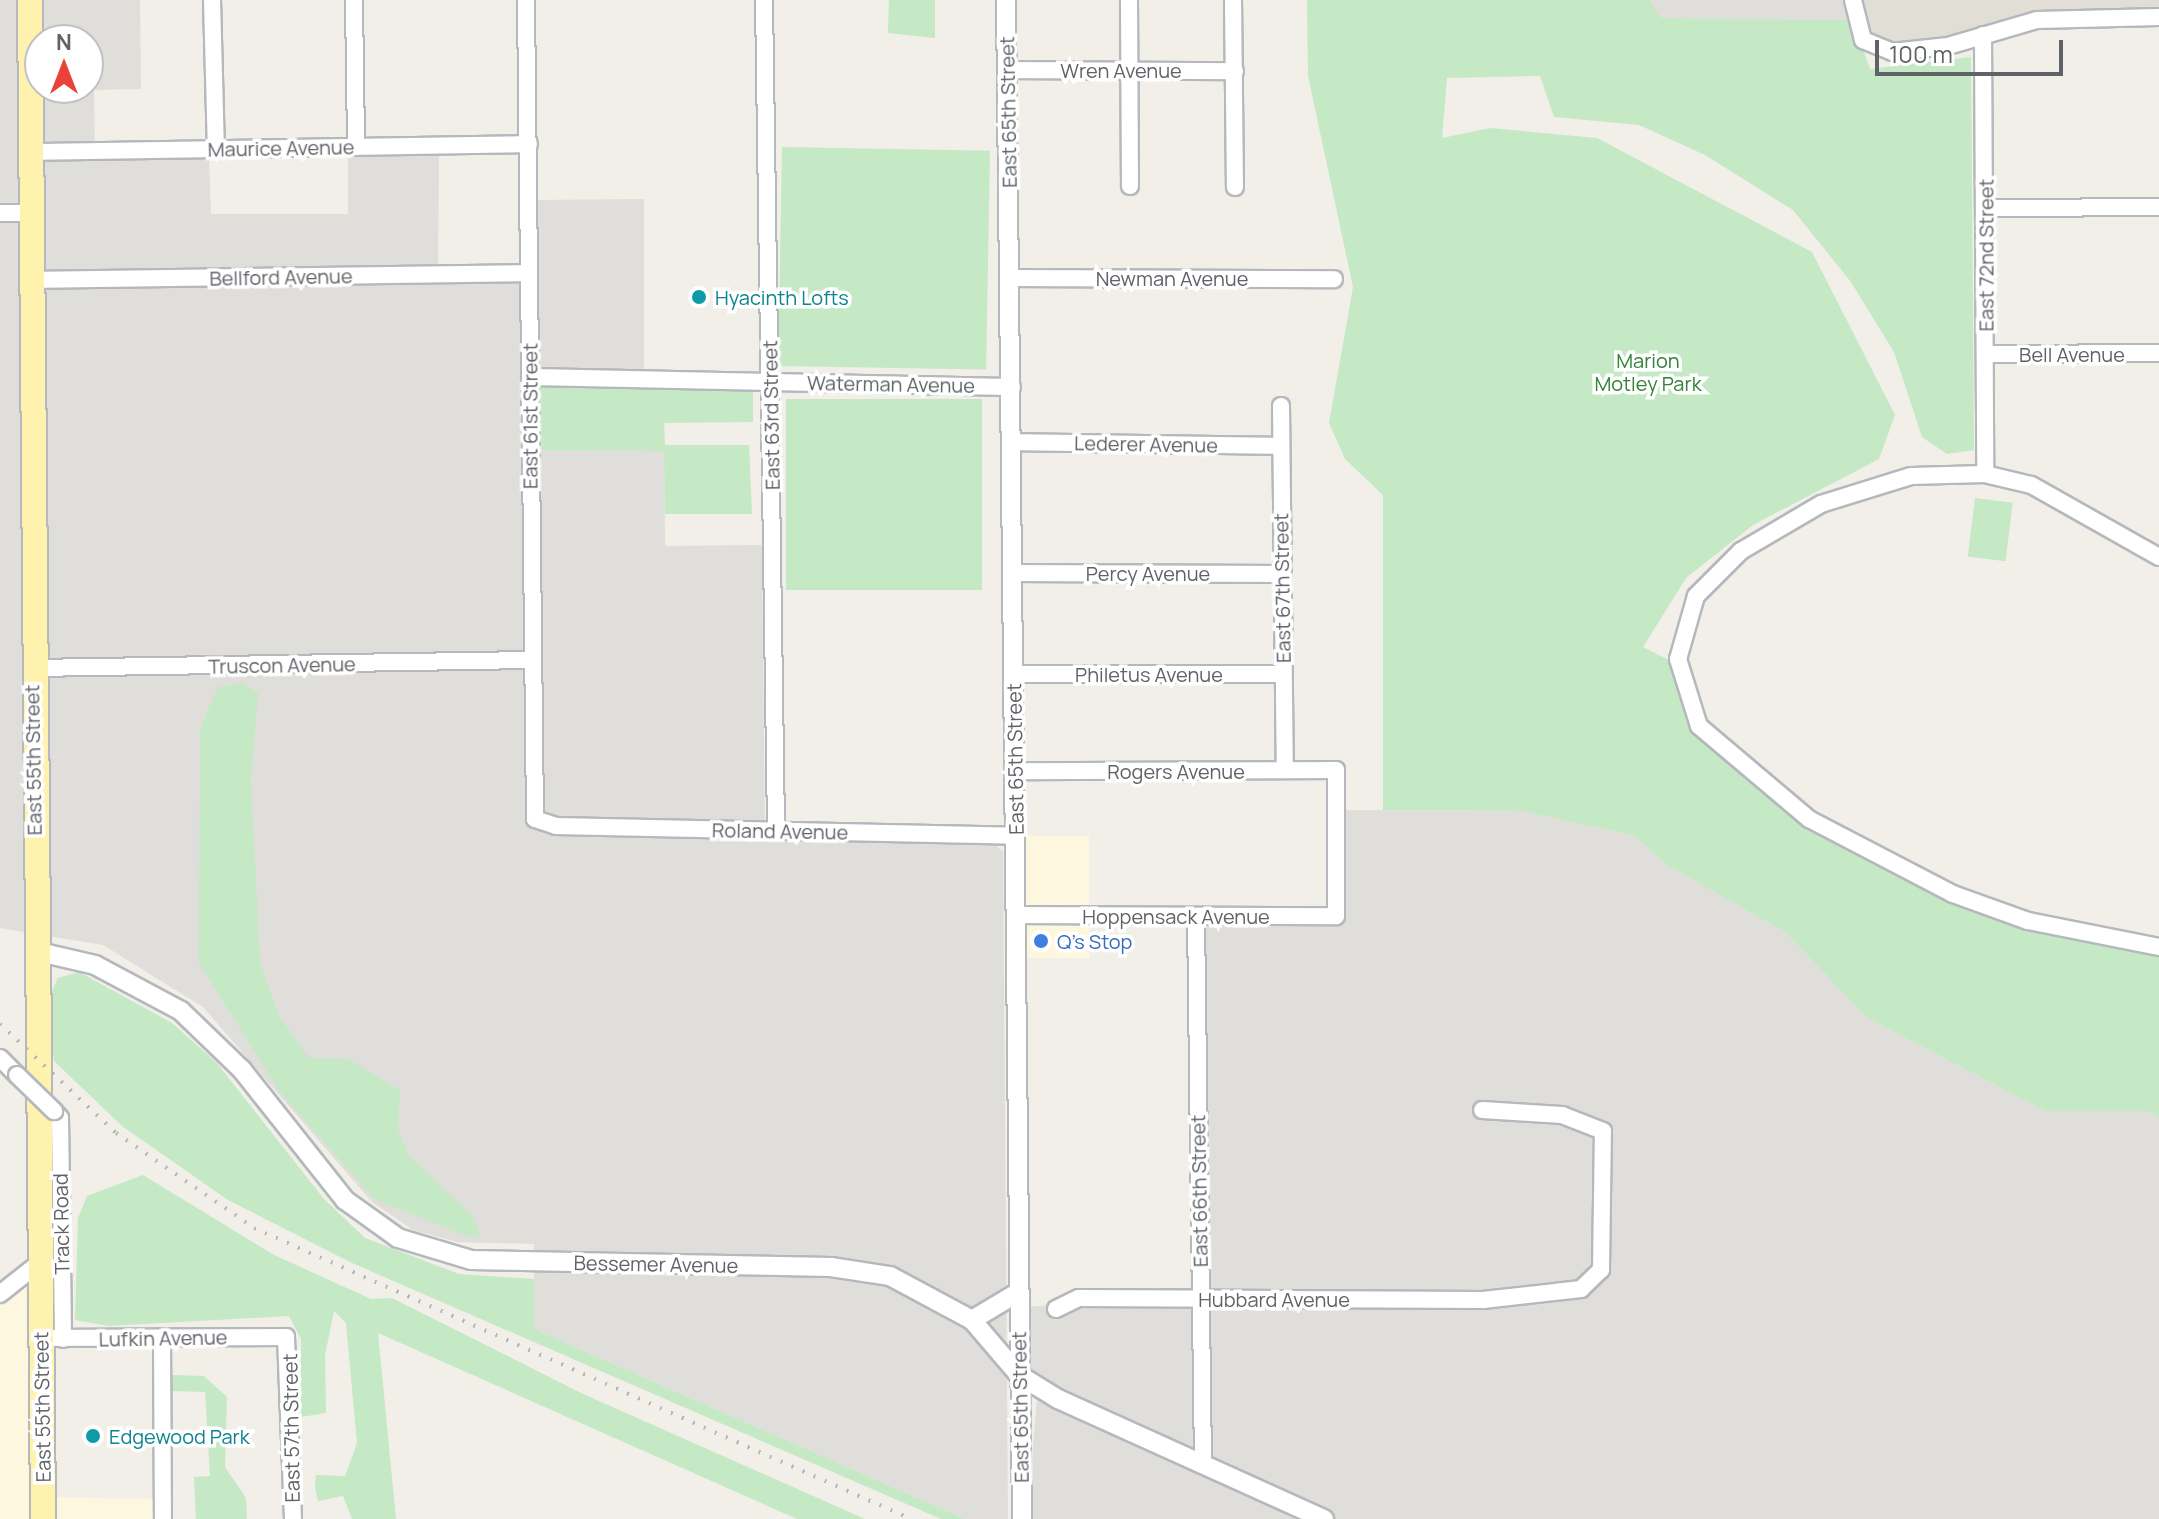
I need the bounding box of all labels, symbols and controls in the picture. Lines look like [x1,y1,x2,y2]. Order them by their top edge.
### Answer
north arrow [24,24,104,104]
scale bar [1879,24,2067,74]
text: N [56,27,72,57]
street label: East 65th Street [995,36,1021,188]
text: 100 m [1889,37,1953,70]
street label: Wren Avenue [1060,58,1182,82]
street label: Maurice Avenue [207,135,355,161]
street label: East 72nd Street [1974,179,1998,331]
street label: Bellford Avenue [209,264,353,290]
street label: Newman Avenue [1096,266,1248,290]
place label: Hyacinth Lofts [715,285,849,309]
marker: Hyacinth Lofts [690,288,708,306]
street label: East 63rd Street [758,340,784,490]
street label: Bell Avenue [2019,342,2125,366]
street label: East 61st Street [518,343,542,489]
park label: Marion Motley Park [1594,349,1702,396]
street label: Waterman Avenue [807,371,975,397]
street label: Lederer Avenue [1074,431,1218,457]
street label: East 67th Street [1269,513,1295,663]
street label: Percy Avenue [1086,561,1210,585]
street label: Truscon Avenue [208,652,356,678]
street label: Philetus Avenue [1075,662,1223,686]
street label: East 65th Street [1002,683,1028,835]
street label: East 55th Street [20,684,46,836]
street label: Rogers Avenue [1107,759,1245,783]
street label: Roland Avenue [712,818,848,844]
street label: Hoppensack Avenue [1082,904,1270,928]
place label: Q's Stop [1057,929,1132,953]
marker: Q's Stop [1032,932,1050,950]
street label: East 66th Street [1186,1115,1212,1267]
street label: Track Road [48,1173,74,1275]
street label: Bessemer Avenue [574,1251,738,1277]
street label: Hubbard Avenue [1198,1287,1350,1311]
street label: Lufkin Avenue [98,1325,228,1351]
street label: East 55th Street [29,1331,55,1483]
street label: East 65th Street [1007,1331,1033,1483]
street label: East 57th Street [278,1353,304,1503]
place label: Edgewood Park [109,1424,250,1448]
marker: Edgewood Park [84,1427,102,1445]

